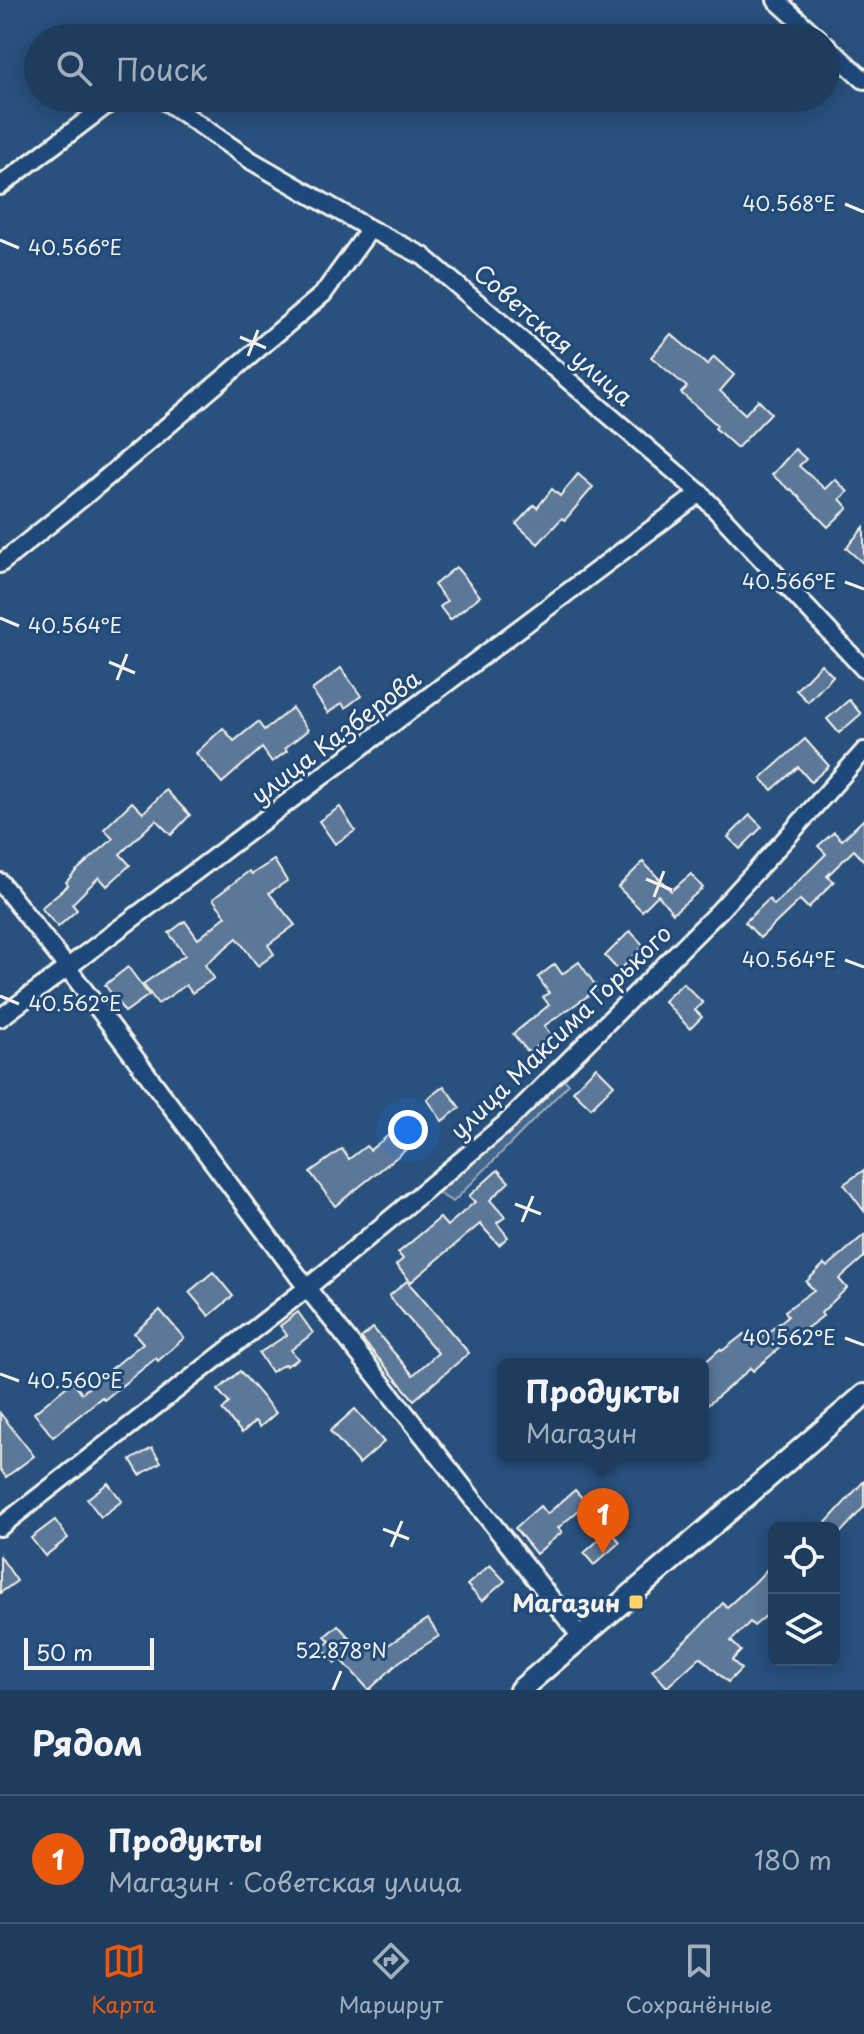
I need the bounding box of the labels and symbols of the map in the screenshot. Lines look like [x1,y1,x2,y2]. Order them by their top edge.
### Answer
text: 40.568°E [742,188,836,218]
text: 40.566°E [28,232,122,262]
street label: Советская улица [466,254,642,414]
text: 40.566°E [742,566,836,596]
text: 40.564°E [28,610,122,640]
street label: улица Казберова [242,660,428,812]
street label: улица Максима Горького [441,915,679,1147]
text: 40.564°E [742,944,836,974]
text: 40.562°E [29,988,121,1018]
your location [388,1110,428,1150]
text: 40.562°E [743,1322,835,1352]
text: 40.560°E [27,1365,123,1395]
pin: 1 [577,1488,629,1554]
place label: Магазин [512,1584,620,1620]
marker: Магазин [627,1593,645,1611]
scale bar [24,1634,154,1670]
text: 52.878°N [295,1635,387,1665]

